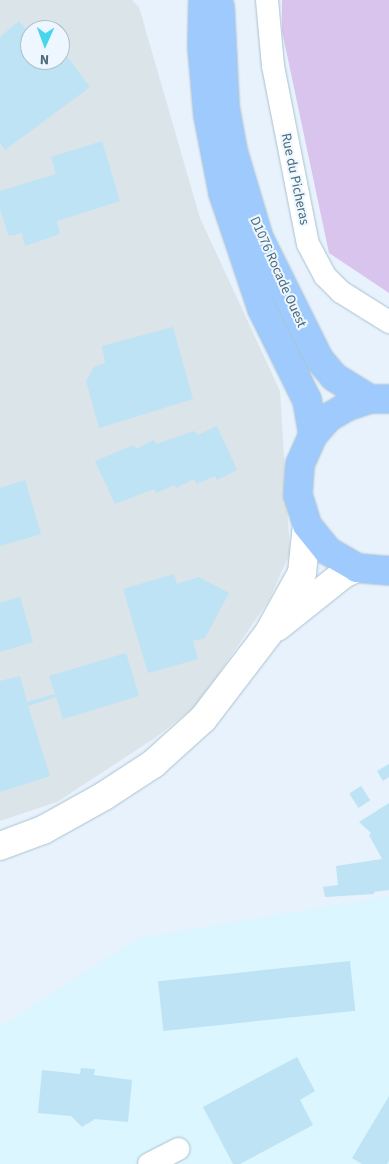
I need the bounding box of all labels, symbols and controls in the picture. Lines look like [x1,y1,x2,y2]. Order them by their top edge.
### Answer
north arrow [20,20,70,70]
text: N [40,49,50,69]
street label: Rue du Picheras [277,132,313,226]
street label: D1076 Rocade Ouest [246,214,310,330]

